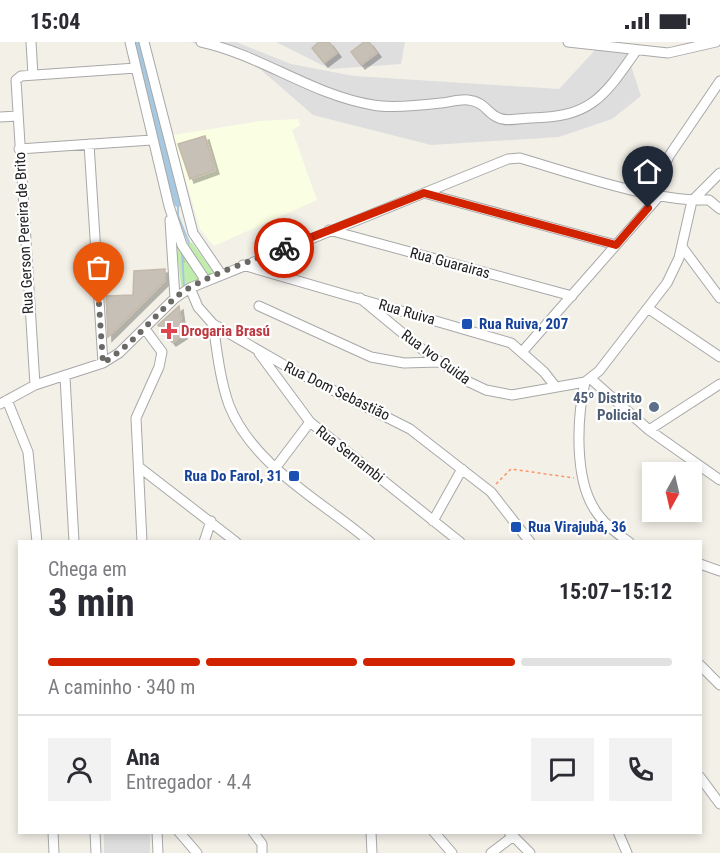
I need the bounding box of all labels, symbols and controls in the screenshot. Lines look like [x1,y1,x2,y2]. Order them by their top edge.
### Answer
text: 15:04 [30,9,81,34]
pin [622,146,673,208]
street label: Rua Gerson Pereira de Brito [11,151,37,315]
icon: home [631,155,664,188]
courier [254,218,314,278]
icon: bike [268,232,301,265]
pin [73,242,124,304]
street label: Rua Guarairas [408,244,492,282]
icon: bag [82,251,115,284]
street label: Rua Ruiva [377,295,437,329]
place label: Rua Ruiva, 207 [479,315,568,333]
marker: Rua Ruiva, 207 [460,317,474,331]
place label: Drogaria Brasú [181,322,270,340]
marker: Drogaria Brasú [162,324,176,338]
street label: Rua Ivo Guida [398,326,474,388]
street label: Rua Dom Sebastião [281,358,393,424]
place label: 45º Distrito Policial [573,389,642,424]
marker: 45º Distrito Policial [647,400,661,414]
street label: Rua Sernambi [312,422,388,486]
north arrow [642,462,702,522]
map controls [642,462,702,522]
place label: Rua Do Farol, 31 [184,467,282,485]
marker: Rua Do Farol, 31 [287,469,301,483]
place label: Rua Virajubá, 36 [528,518,627,536]
marker: Rua Virajubá, 36 [509,520,523,534]
text: Chega em [48,557,127,581]
text: 15:07–15:12 [559,579,672,604]
text: 3 min [48,580,135,626]
text: A caminho · 340 m [48,675,195,699]
button: person [48,738,111,801]
button: chat [531,738,594,801]
button: phone [609,738,672,801]
text: Ana [126,745,160,770]
text: Entregador · 4.4 [126,770,251,794]

